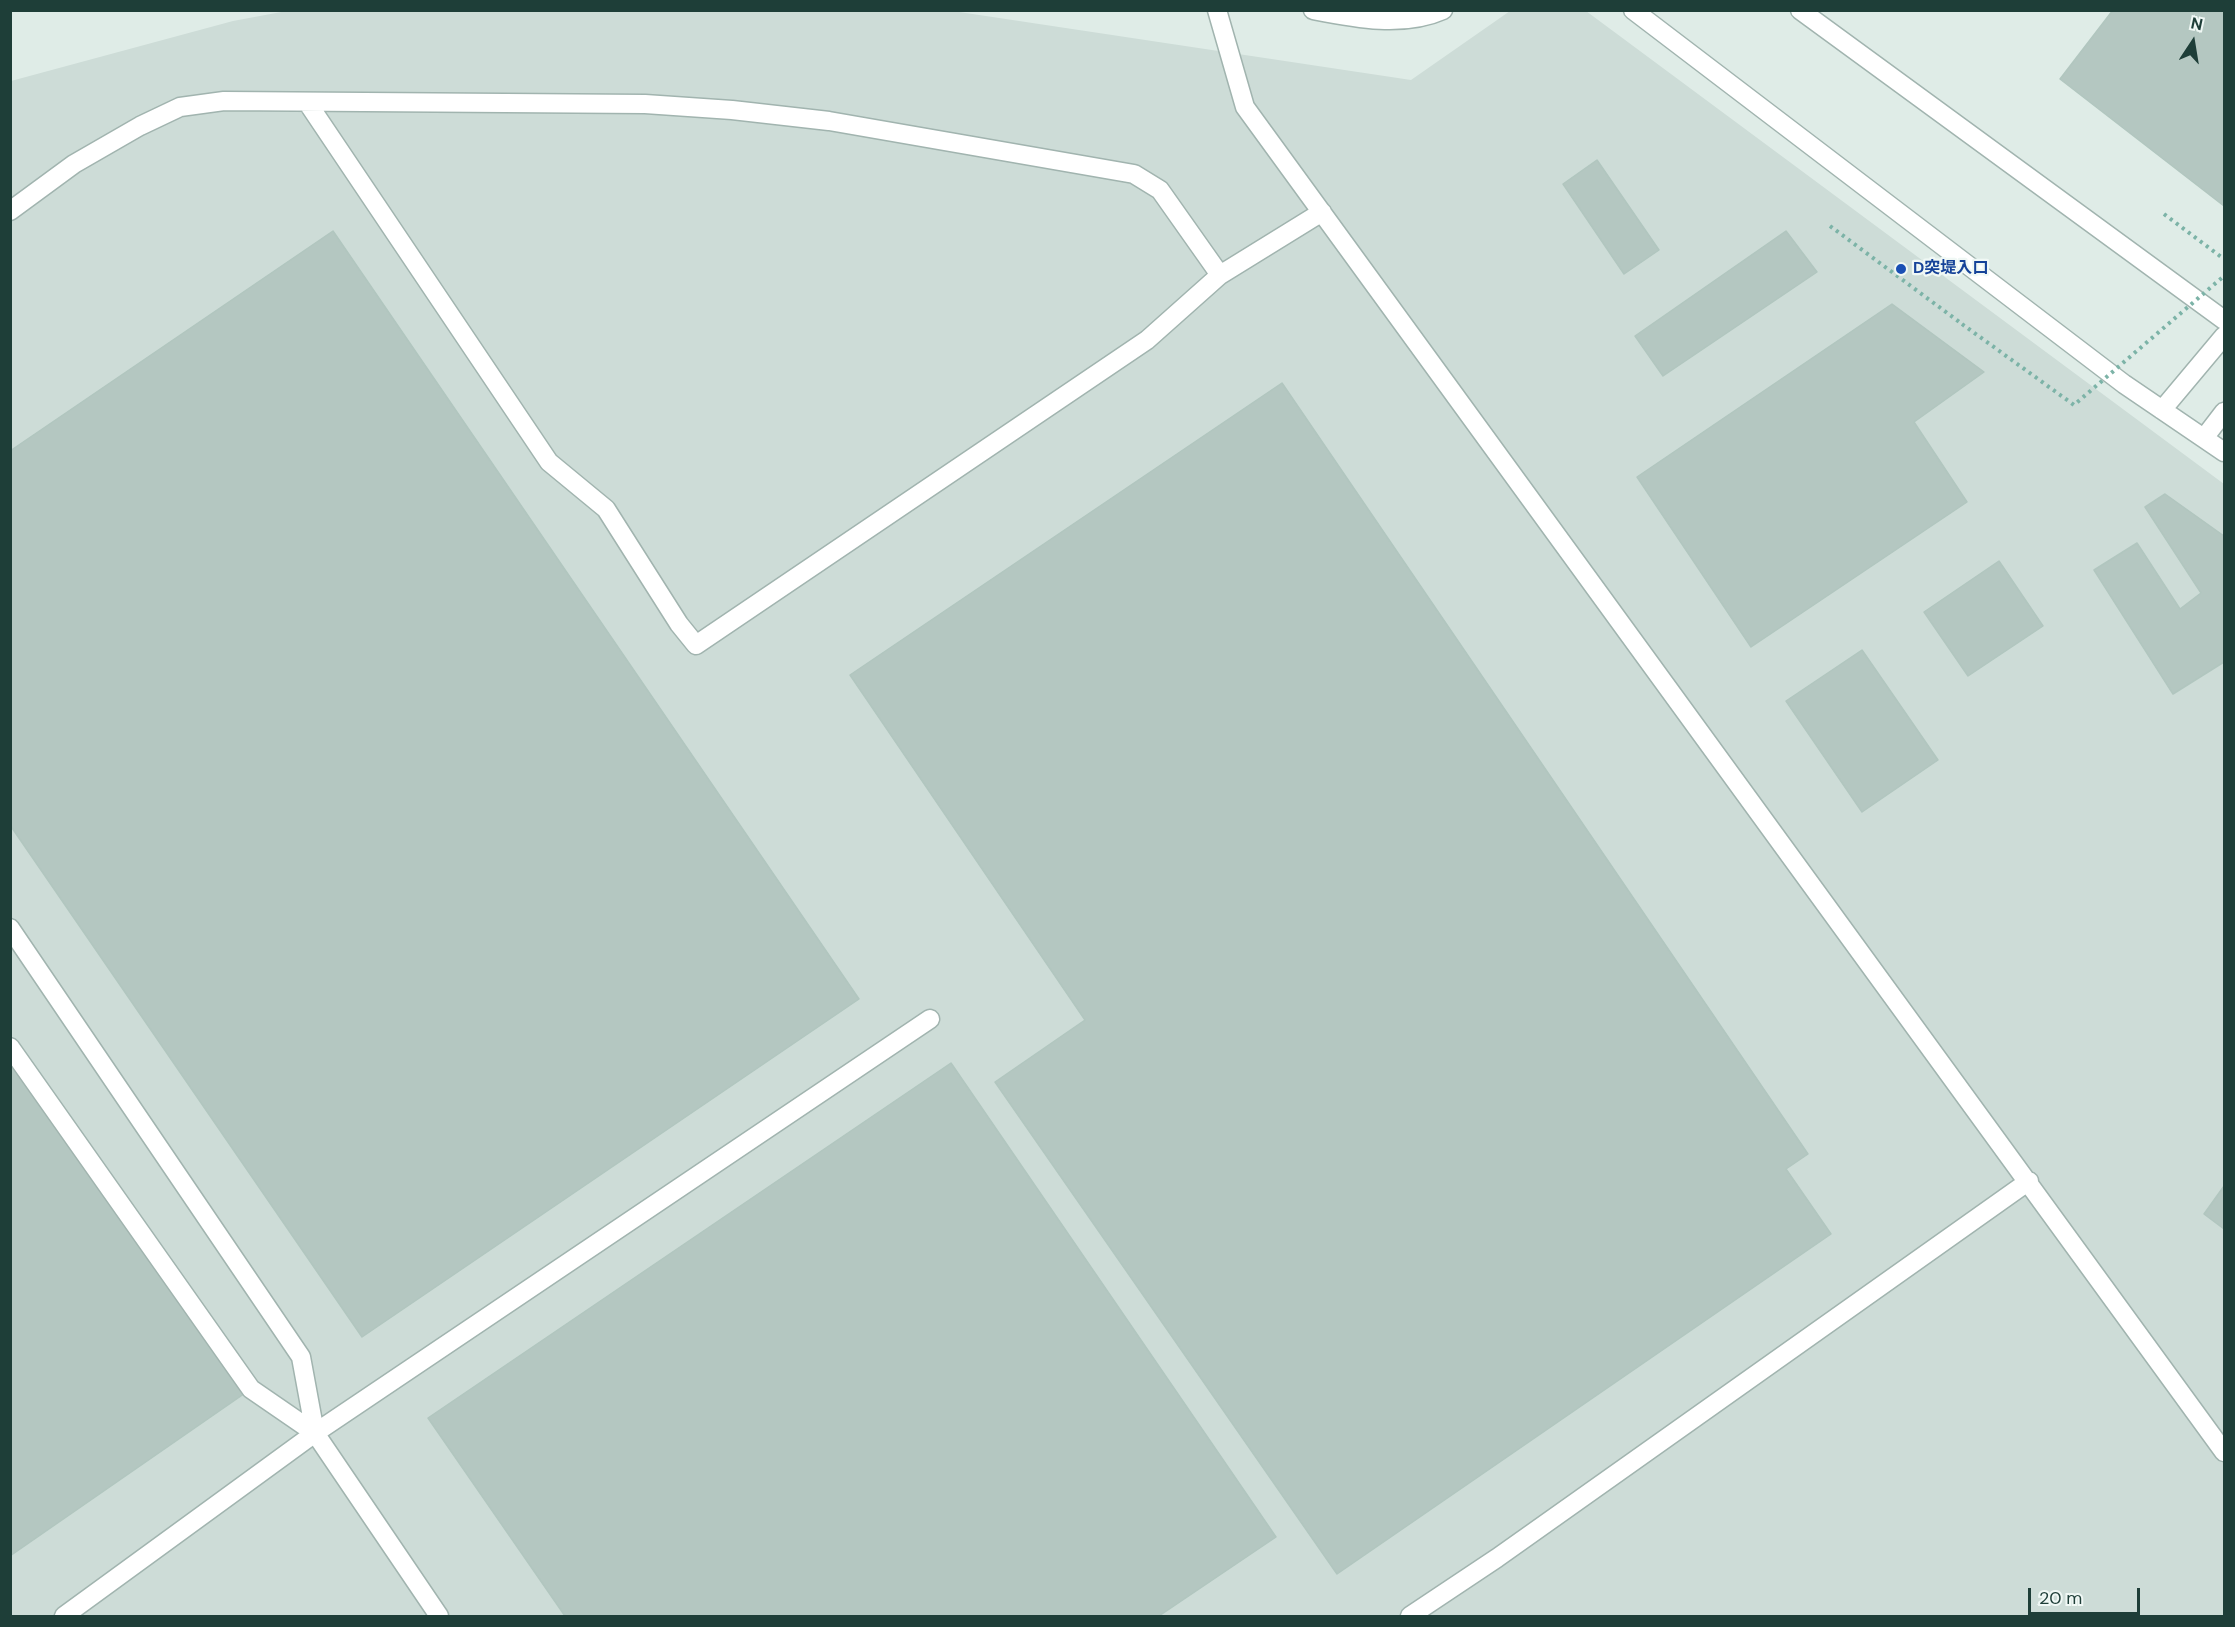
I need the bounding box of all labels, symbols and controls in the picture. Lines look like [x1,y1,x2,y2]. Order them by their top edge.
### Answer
north arrow [2163,12,2223,72]
text: N [2189,12,2205,35]
place label: D突堤入口 [1913,259,1988,279]
marker: D突堤入口 [1894,262,1908,276]
scale bar [2031,1576,2144,1614]
text: 20 m [2039,1586,2082,1610]

